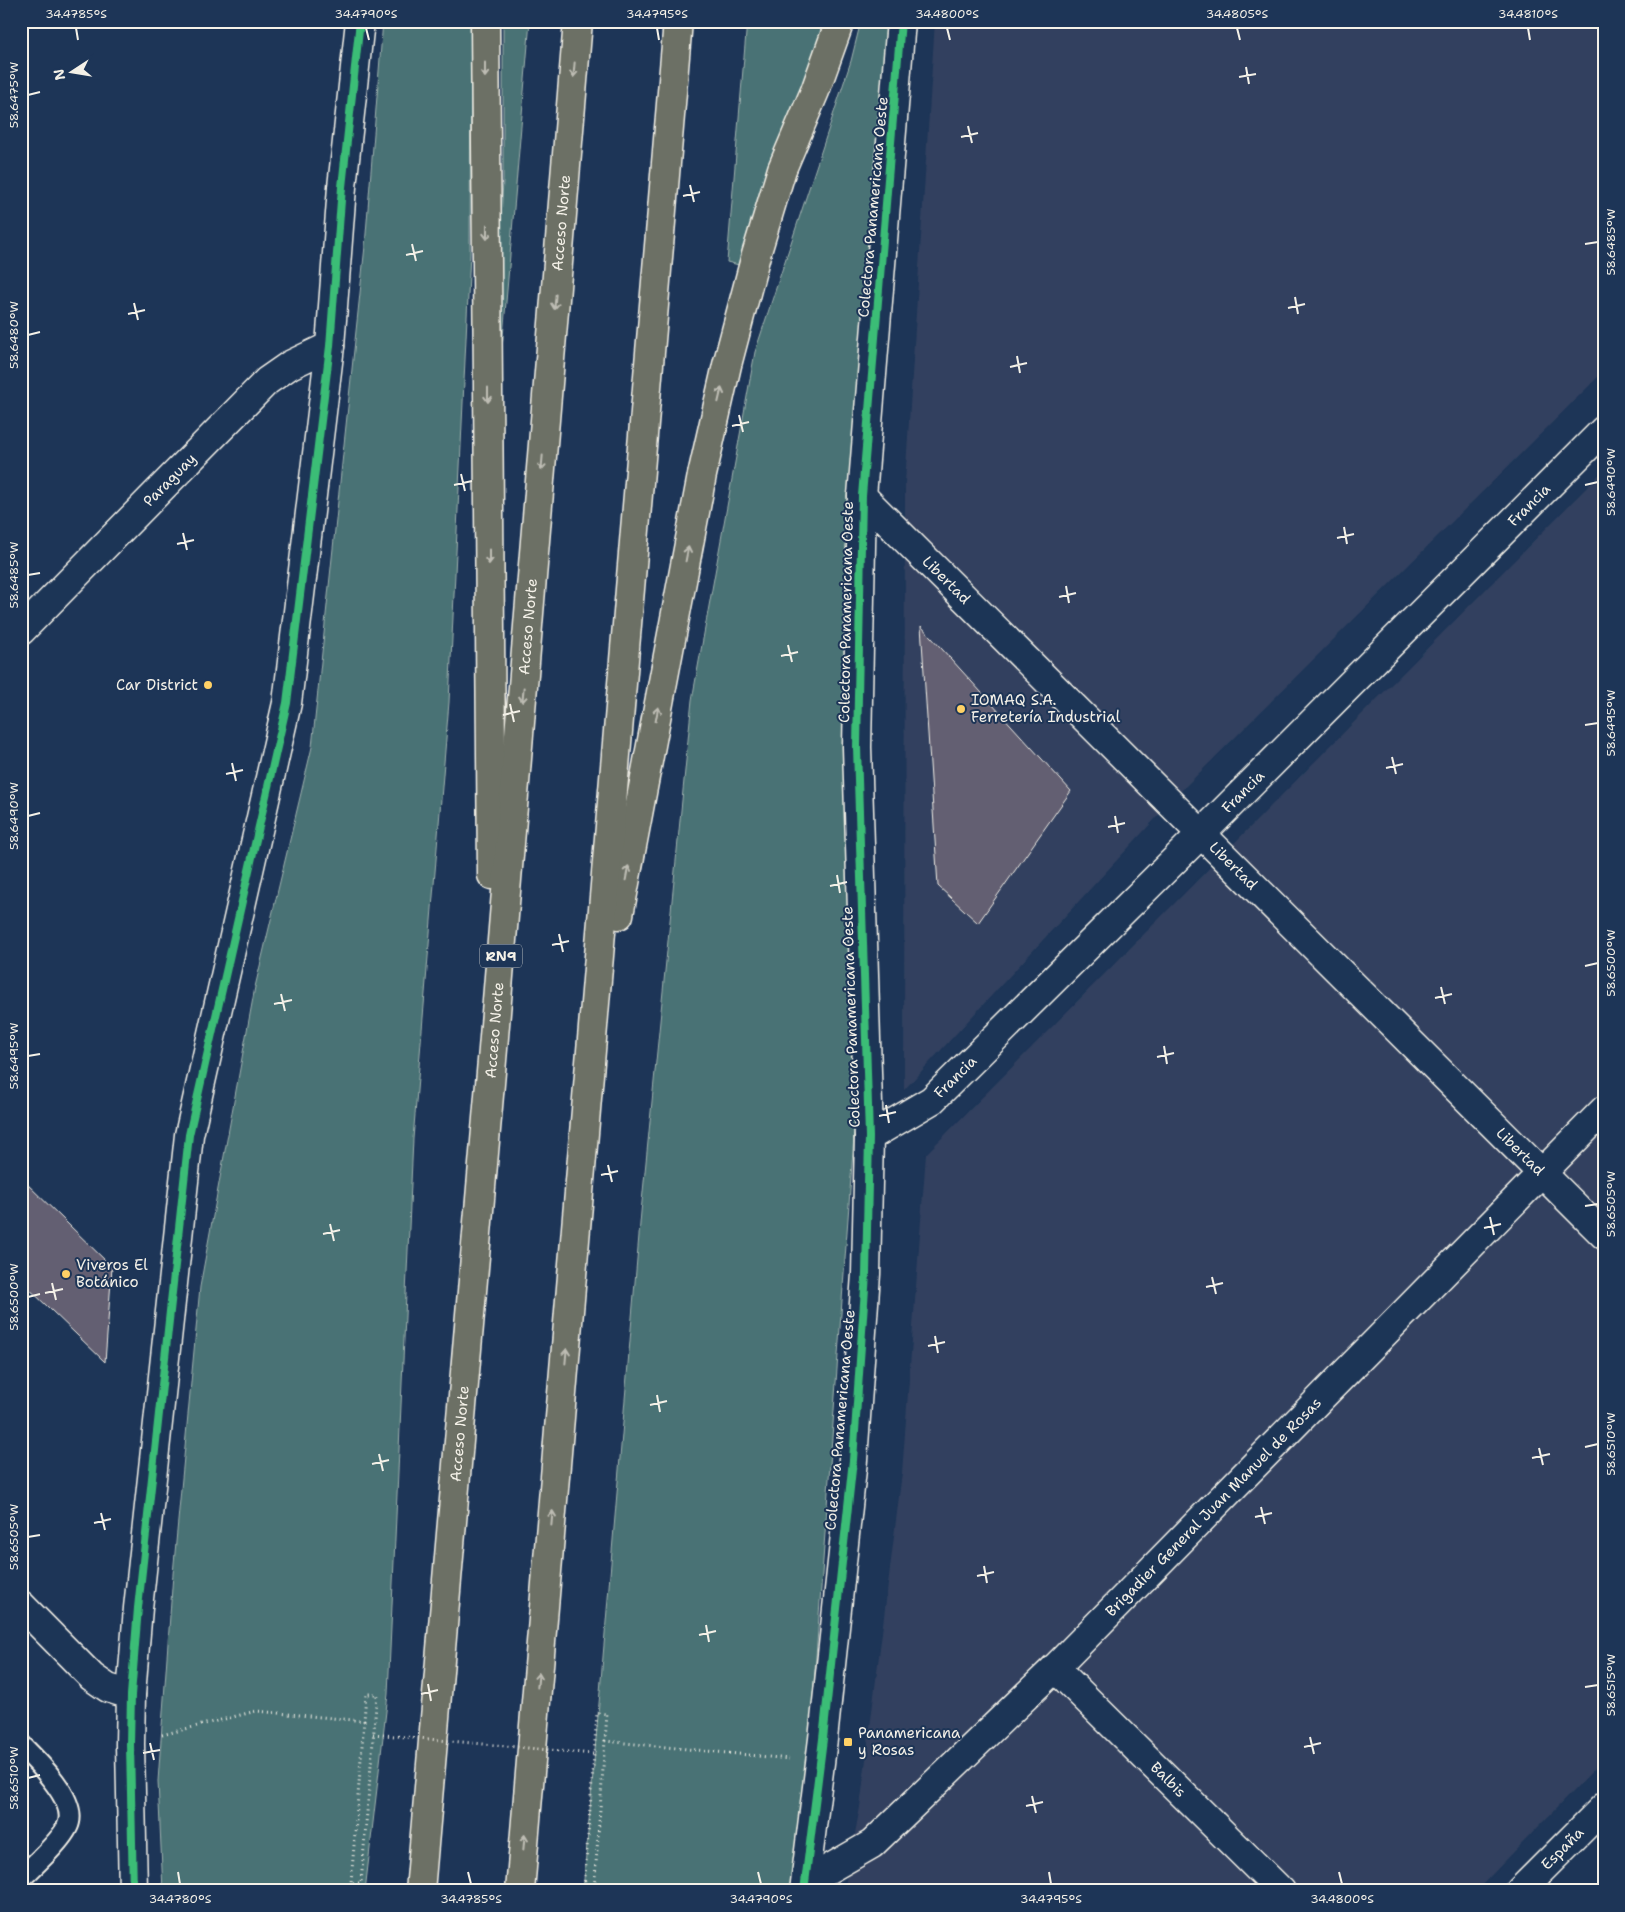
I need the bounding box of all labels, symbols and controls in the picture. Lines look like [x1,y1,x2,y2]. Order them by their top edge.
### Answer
text: 34.4785°S [45,6,107,22]
text: 34.4790°S [335,6,398,22]
text: 34.4795°S [626,6,688,22]
text: 34.4800°S [915,6,979,22]
text: 34.4805°S [1206,6,1269,22]
text: 34.4810°S [1498,6,1558,22]
north arrow [48,48,98,98]
text: 58.6475°W [6,62,22,128]
one-way arrow [480,62,490,78]
one-way arrow [570,62,579,78]
text: N [49,67,69,82]
street label: Colectora Panamericana Oeste [853,96,893,318]
street label: Acceso Norte [547,174,575,272]
text: 58.6485°W [1603,208,1619,276]
one-way arrow [482,224,492,240]
one-way arrow [550,293,560,309]
text: 58.6480°W [6,301,22,369]
one-way arrow [483,386,493,403]
one-way arrow [716,387,725,403]
text: 58.6490°W [1603,448,1619,516]
street label: Paraguay [139,449,201,511]
one-way arrow [537,455,547,471]
street label: Francia [1503,479,1555,531]
street label: Colectora Panamericana Oeste [834,501,858,723]
text: 58.6485°W [6,541,22,609]
one-way arrow [683,546,693,562]
one-way arrow [484,549,494,565]
street label: Libertad [918,552,975,609]
street label: Acceso Norte [514,578,542,676]
place label: Car District [116,675,198,695]
marker: Car District [202,679,214,691]
one-way arrow [518,687,527,703]
place label: IOMAQ S.A. Ferretería Industrial [971,690,1121,727]
text: 58.6495°W [1603,690,1619,757]
marker: IOMAQ S.A. Ferretería Industrial [955,703,967,715]
one-way arrow [653,706,662,722]
street label: Francia [1217,766,1269,818]
text: 58.6490°W [6,782,22,850]
street label: Libertad [1205,837,1262,895]
one-way arrow [622,866,632,882]
street label: Colectora Panamericana Oeste [837,906,865,1128]
text: 58.6500°W [1603,929,1619,997]
road number: RN9 [480,944,522,968]
street label: Acceso Norte [480,981,508,1079]
text: 58.6495°W [6,1023,22,1090]
street label: Francia [930,1051,982,1103]
street label: Libertad [1492,1123,1549,1180]
text: 58.6505°W [1603,1171,1619,1237]
place label: Viveros El Botánico [76,1255,148,1292]
text: 58.6500°W [6,1263,22,1331]
marker: Viveros El Botánico [60,1268,72,1280]
street label: Colectora Panamericana Oeste [820,1309,860,1531]
one-way arrow [561,1349,571,1365]
street label: Acceso Norte [446,1385,474,1483]
street label: Brigadier General Juan Manuel de Rosas [1101,1393,1326,1621]
text: 58.6510°W [1603,1412,1619,1476]
text: 58.6505°W [6,1504,22,1570]
one-way arrow [547,1511,557,1527]
text: 58.6515°W [1603,1654,1619,1716]
one-way arrow [533,1673,543,1689]
place label: Panamericana y Rosas [858,1723,961,1760]
marker: Panamericana y Rosas [842,1736,854,1748]
text: 58.6510°W [6,1746,22,1810]
street label: Balbis [1146,1758,1190,1802]
street label: España [1537,1822,1589,1874]
one-way arrow [520,1834,529,1850]
text: 34.4780°S [149,1891,212,1907]
text: 34.4785°S [440,1891,502,1907]
text: 34.4790°S [730,1891,793,1907]
text: 34.4795°S [1020,1891,1082,1907]
text: 34.4800°S [1310,1891,1374,1907]

